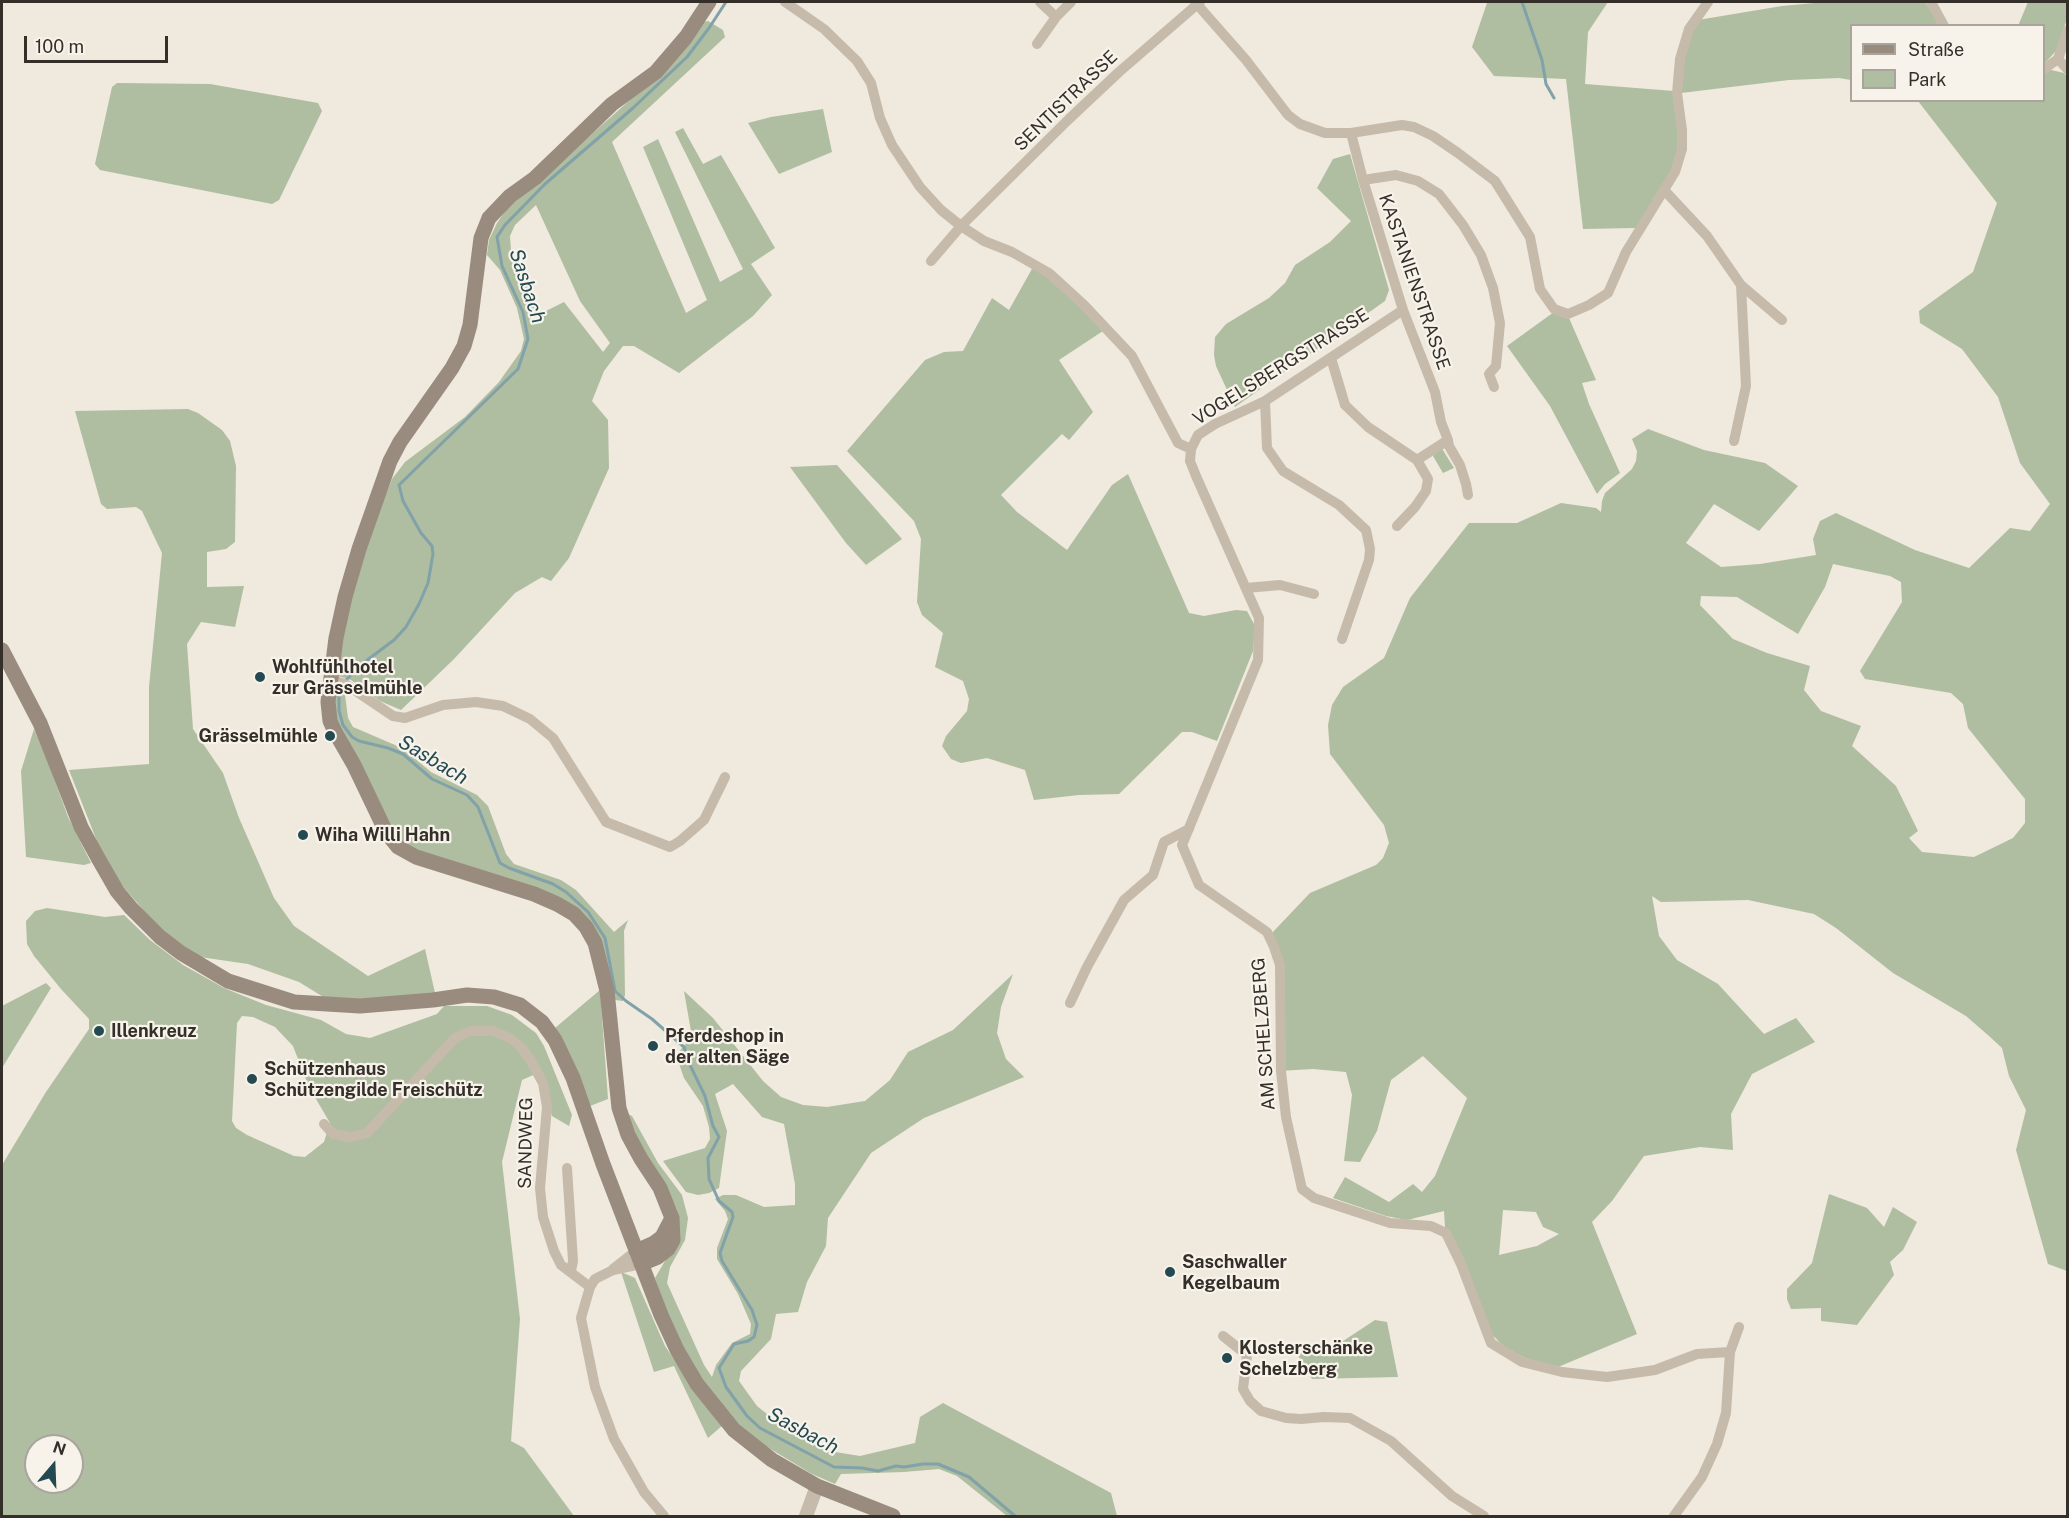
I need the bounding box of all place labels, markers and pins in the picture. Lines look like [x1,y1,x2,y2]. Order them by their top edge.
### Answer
place label: Wohlfühlhotel zur Grässelmühle [272,656,423,698]
marker: Wohlfühlhotel zur Grässelmühle [253,670,267,684]
place label: Grässelmühle [199,725,318,747]
marker: Grässelmühle [323,729,337,743]
place label: Wiha Willi Hahn [315,824,450,846]
marker: Wiha Willi Hahn [296,828,310,842]
place label: Illenkreuz [111,1020,196,1042]
marker: Illenkreuz [92,1024,106,1038]
place label: Pferdeshop in der alten Säge [665,1025,790,1068]
marker: Pferdeshop in der alten Säge [646,1039,660,1053]
place label: Schützenhaus Schützengilde Freischütz [264,1058,482,1100]
marker: Schützenhaus Schützengilde Freischütz [245,1072,259,1086]
place label: Saschwaller Kegelbaum [1182,1251,1287,1294]
marker: Saschwaller Kegelbaum [1163,1265,1177,1279]
place label: Klosterschänke Schelzberg [1239,1337,1373,1380]
marker: Klosterschänke Schelzberg [1220,1351,1234,1365]

